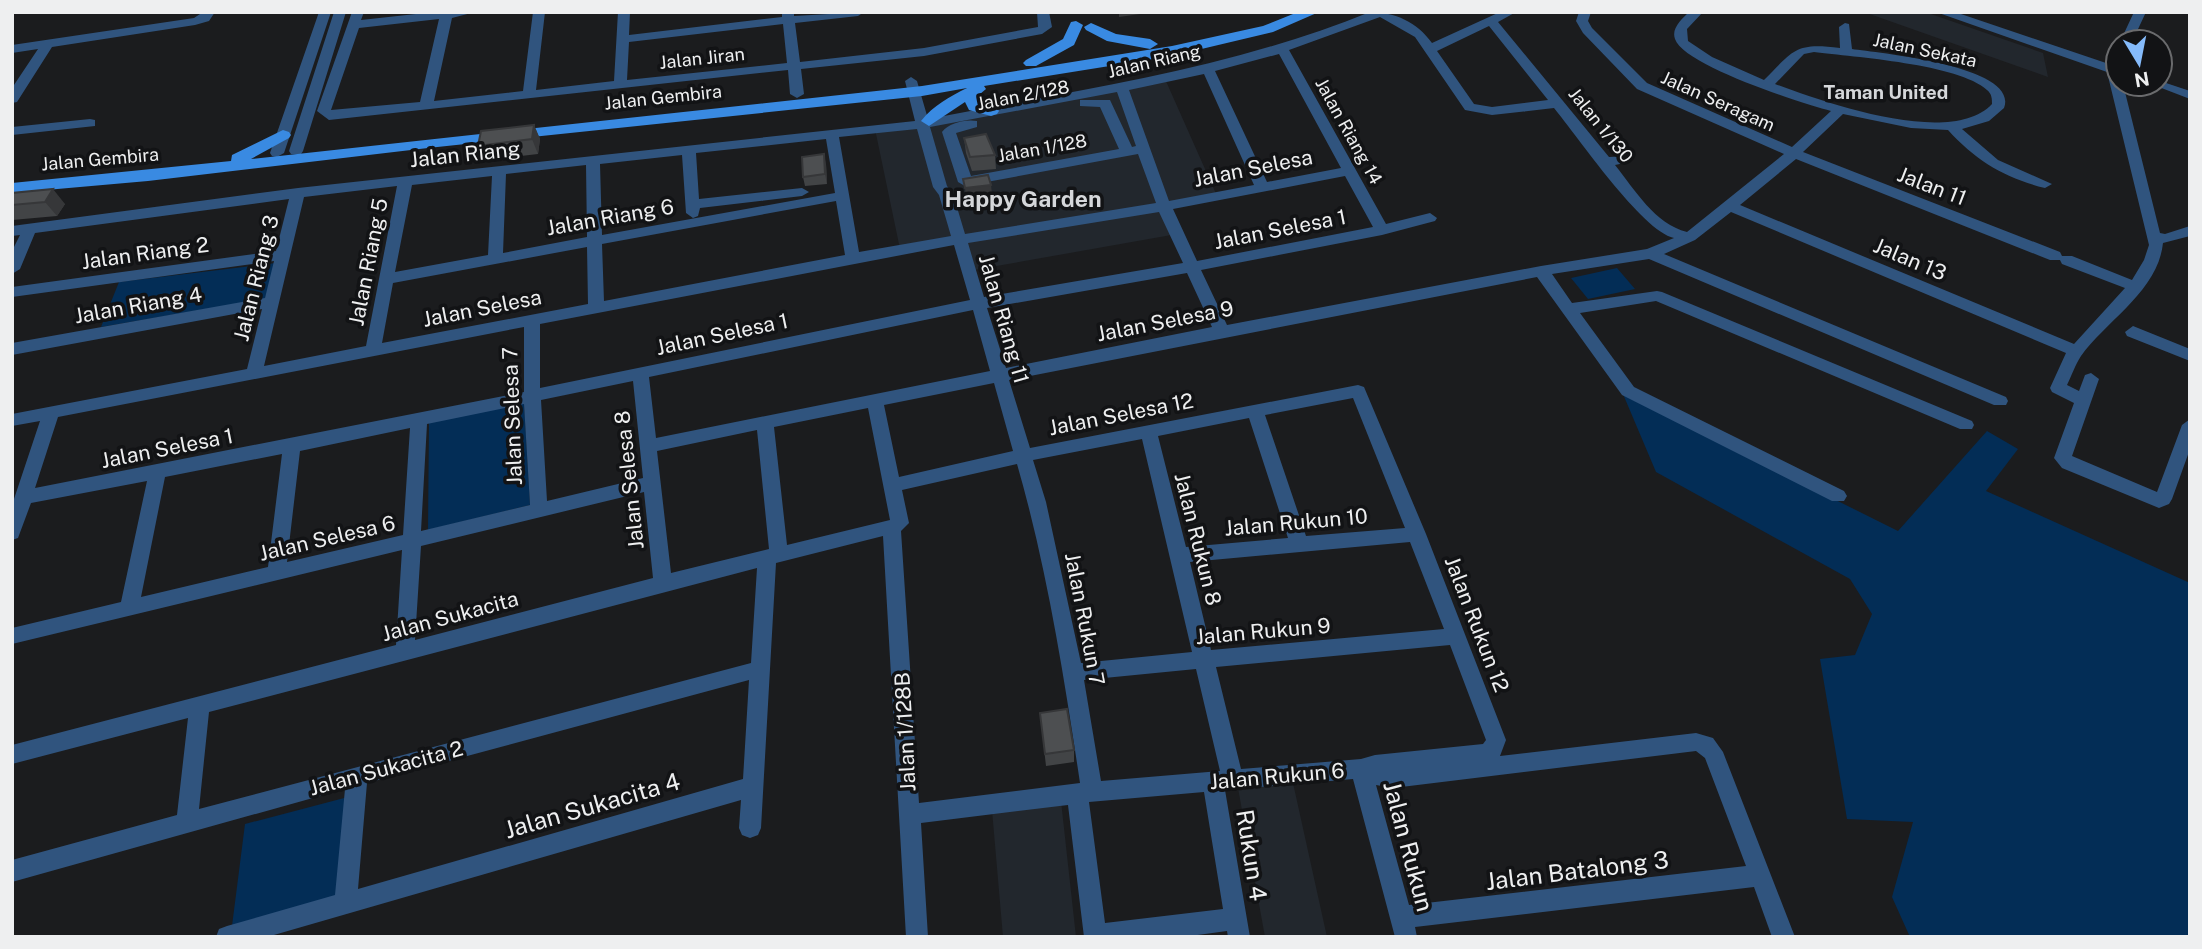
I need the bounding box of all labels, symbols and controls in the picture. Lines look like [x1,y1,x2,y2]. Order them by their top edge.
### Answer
north arrow [2104,28,2174,98]
street label: Jalan Sekata [1871,29,1979,71]
street label: Jalan Riang [1105,40,1203,82]
street label: Jalan Jiran [658,43,746,73]
street label: Jalan Seragam [1658,67,1778,135]
text: N [2133,68,2151,92]
street label: Jalan Riang 14 [1311,74,1387,188]
street label: Jalan 2/128 [975,76,1071,114]
street label: Jalan Gembira [603,80,723,114]
district label: Taman United [1824,81,1948,103]
street label: Jalan 1/130 [1564,83,1638,167]
street label: Jalan 1/128 [996,130,1088,166]
street label: Jalan Riang [409,136,521,172]
street label: Jalan Gembira [40,143,160,175]
street label: Jalan Selesa [1191,144,1315,192]
street label: Jalan 11 [1894,161,1970,211]
district label: Happy Garden [944,185,1102,212]
street label: Jalan Riang 6 [544,193,676,241]
street label: Jalan Riang 5 [343,196,393,328]
street label: Jalan Selesa 1 [1212,204,1348,254]
street label: Jalan Riang 3 [228,212,284,344]
street label: Jalan Riang 2 [80,232,210,274]
street label: Jalan 13 [1870,233,1950,285]
street label: Jalan Riang 11 [974,252,1034,386]
street label: Jalan Riang 4 [72,281,204,329]
street label: Jalan Selesa [420,284,544,332]
street label: Jalan Selesa 9 [1094,295,1236,347]
street label: Jalan Selesa 1 [654,308,790,360]
street label: Jalan Selesa 7 [497,346,527,486]
street label: Jalan Selesa 12 [1046,388,1196,440]
street label: Jalan Selesa 8 [609,409,649,551]
street label: Jalan Selesa 1 [99,423,235,473]
street label: Jalan Rukun 8 [1169,470,1227,608]
street label: Jalan Rukun 10 [1223,503,1369,541]
street label: Jalan Selesa 6 [256,510,398,566]
street label: Jalan Rukun 7 [1060,550,1110,688]
street label: Jalan Rukun 12 [1440,553,1514,695]
street label: Jalan Sukacita [379,586,521,646]
street label: Jalan Rukun 9 [1194,613,1332,649]
street label: Jalan 1/128B [889,672,921,792]
street label: Jalan Sukacita 2 [306,735,466,801]
street label: Jalan Rukun 6 [1208,758,1346,794]
street label: Jalan Sukacita 4 [501,767,683,843]
street label: Jalan Rukun [1378,778,1440,914]
street label: Rukun 4 [1231,807,1273,903]
street label: Jalan Batalong 3 [1484,845,1670,895]

